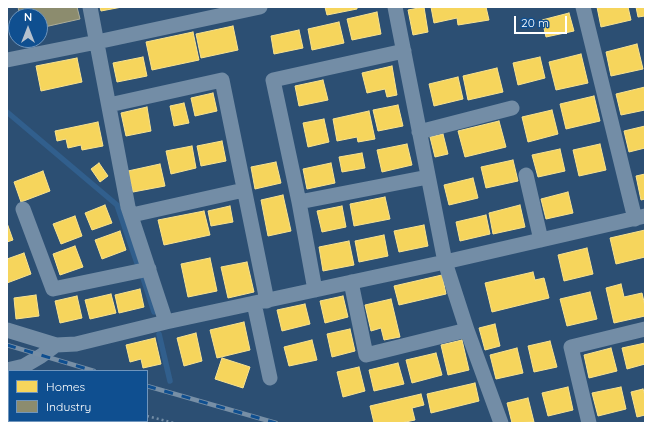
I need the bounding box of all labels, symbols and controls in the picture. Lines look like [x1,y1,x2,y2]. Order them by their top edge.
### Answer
north arrow [8,8,48,48]
scale bar [516,8,569,34]
text: N [24,10,32,24]
text: 20 m [521,15,549,30]
legend [8,370,148,422]
text: Homes [46,379,85,394]
text: Industry [46,399,91,414]

